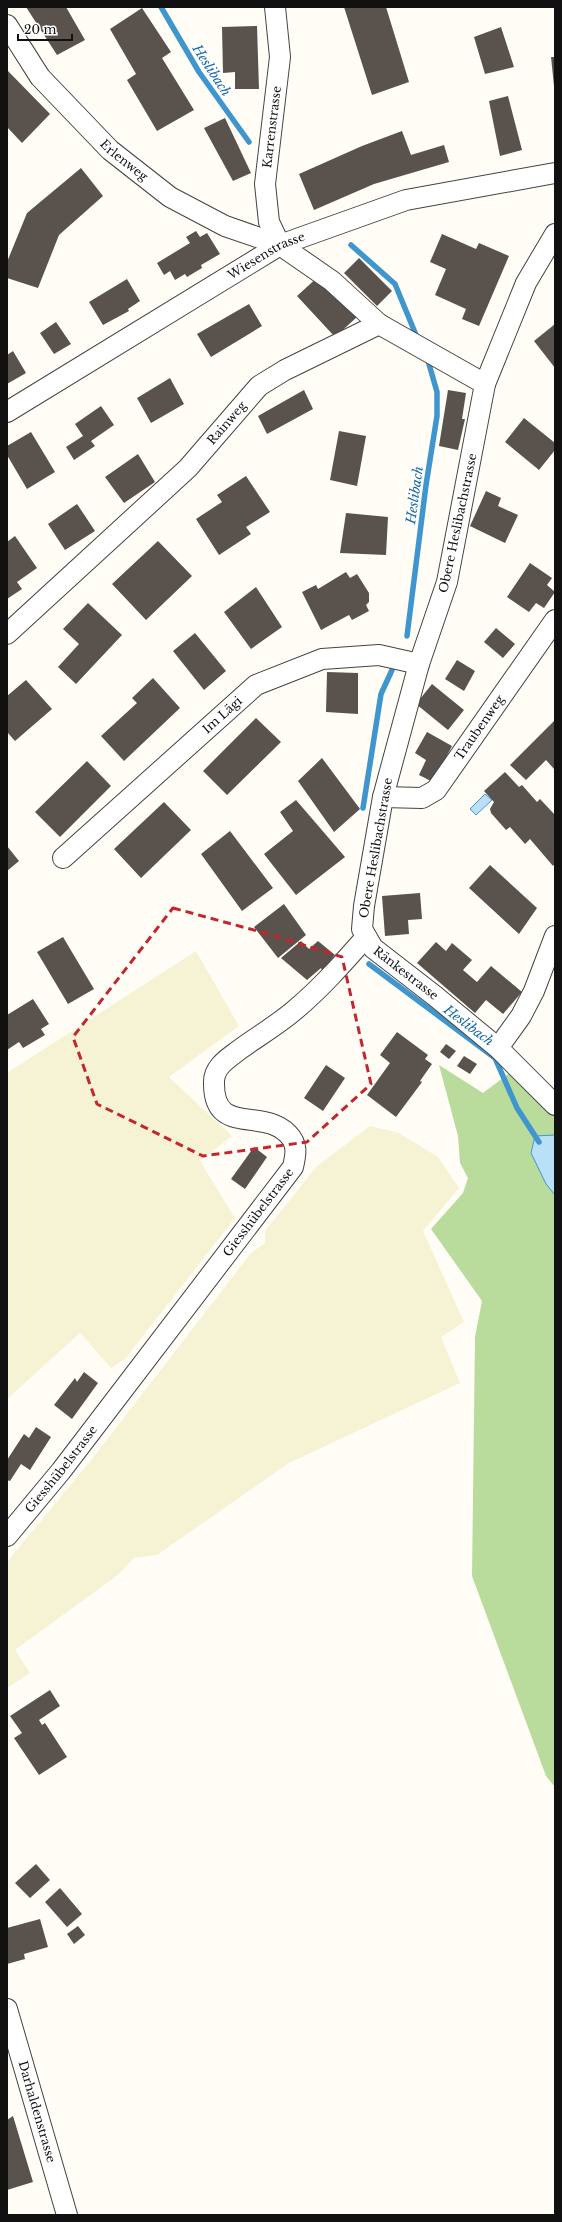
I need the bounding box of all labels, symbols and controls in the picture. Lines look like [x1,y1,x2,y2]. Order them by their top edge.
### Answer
scale bar [18,16,72,42]
text: 20 m [24,22,56,37]
water label: Heslibach [188,40,235,99]
street label: Karrenstrasse [259,85,284,169]
street label: Erlenweg [97,136,152,184]
street label: Wiesenstrasse [224,229,307,283]
street label: Rainweg [204,397,250,447]
street label: Obere Heslibachstrasse [435,452,480,594]
water label: Heslibach [402,465,427,526]
street label: Traubenweg [451,691,508,763]
street label: Im Lägi [199,693,245,736]
street label: Obere Heslibachstrasse [356,776,395,919]
street label: Ränkestrasse [370,943,442,1003]
water label: Heslibach [440,1000,497,1050]
street label: Giesshübelstrasse [220,1165,297,1259]
street label: Giesshübelstrasse [21,1422,100,1516]
street label: Darhaldenstrasse [15,2059,59,2164]

